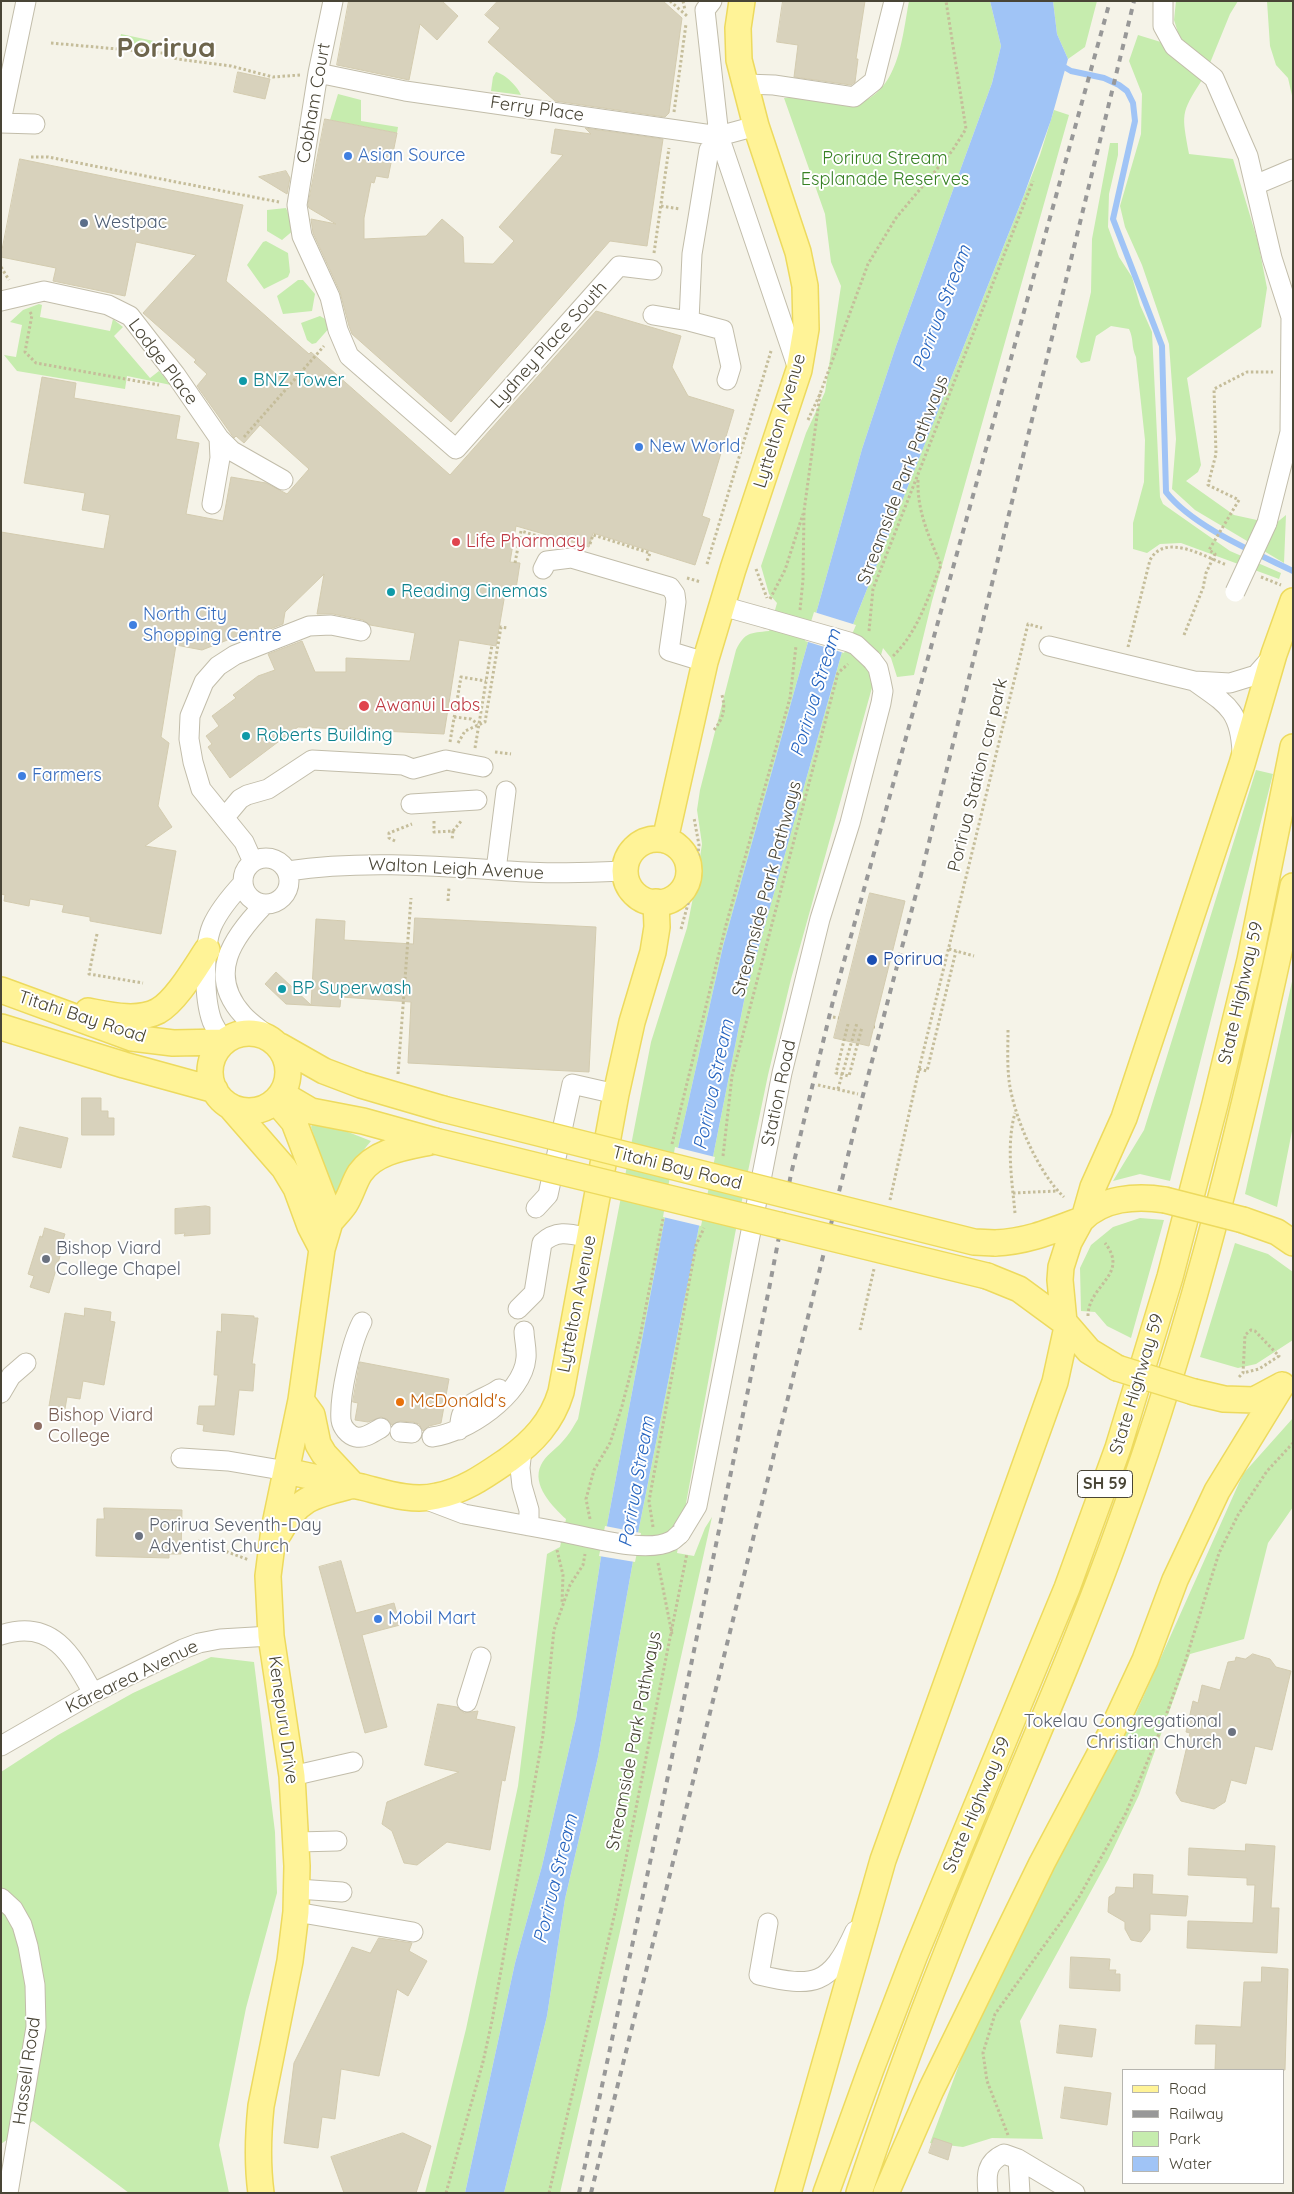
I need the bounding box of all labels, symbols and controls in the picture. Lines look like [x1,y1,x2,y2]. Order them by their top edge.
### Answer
district label: Porirua [116,32,216,66]
street label: Cobham Court [293,41,335,165]
street label: Ferry Place [489,92,585,126]
place label: Asian Source [358,145,465,167]
park label: Porirua Stream Esplanade Reserves [801,148,969,190]
marker: Asian Source [342,150,354,162]
place label: Westpac [94,212,167,234]
marker: Westpac [78,217,90,229]
water label: Porirua Stream [908,242,976,374]
street label: Lydney Place South [486,277,612,413]
street label: Lodge Place [124,315,202,409]
street label: Lyttelton Avenue [749,351,811,491]
place label: BNZ Tower [253,370,345,392]
street label: Streamside Park Pathways [853,372,953,588]
marker: BNZ Tower [237,375,249,387]
place label: New World [649,436,741,458]
marker: New World [633,441,645,453]
place label: Life Pharmacy [466,531,586,553]
marker: Life Pharmacy [450,536,462,548]
place label: Reading Cinemas [401,581,547,603]
marker: Reading Cinemas [385,586,397,598]
place label: North City Shopping Centre [143,604,282,646]
marker: North City Shopping Centre [127,619,139,631]
water label: Porirua Stream [786,626,846,760]
street label: Porirua Station car park [943,676,1013,874]
place label: Awanui Labs [375,695,480,717]
marker: Awanui Labs [357,699,371,713]
place label: Roberts Building [256,725,393,747]
marker: Roberts Building [240,730,252,742]
place label: Farmers [32,765,102,787]
marker: Farmers [16,770,28,782]
street label: Streamside Park Pathways [728,779,806,999]
street label: Walton Leigh Avenue [368,854,544,884]
street label: State Highway 59 [1214,919,1268,1067]
place label: Porirua [883,949,943,971]
marker: Porirua [865,953,879,967]
place label: BP Superwash [292,978,412,1000]
marker: BP Superwash [276,983,288,995]
street label: Titahi Bay Road [15,986,149,1048]
water label: Porirua Stream [689,1018,739,1152]
street label: Station Road [757,1038,801,1148]
street label: Titahi Bay Road [610,1141,744,1195]
street label: Lyttelton Avenue [553,1233,601,1375]
place label: Bishop Viard College Chapel [56,1238,181,1280]
marker: Bishop Viard College Chapel [40,1253,52,1265]
street label: State Highway 59 [1105,1311,1169,1457]
place label: McDonald's [410,1391,506,1413]
marker: McDonald's [394,1396,406,1408]
place label: Bishop Viard College [48,1405,153,1448]
water label: Porirua Stream [614,1415,660,1549]
marker: Bishop Viard College [32,1420,44,1432]
road number: SH 59 [1078,1470,1132,1498]
place label: Porirua Seventh-Day Adventist Church [149,1515,322,1558]
marker: Porirua Seventh-Day Adventist Church [133,1530,145,1542]
place label: Mobil Mart [388,1608,476,1630]
marker: Mobil Mart [372,1613,384,1625]
street label: Streamside Park Pathways [602,1630,666,1852]
street label: Kārearea Avenue [62,1636,202,1718]
street label: Kenepuru Drive [263,1655,303,1785]
place label: Tokelau Congregational Christian Church [1024,1711,1222,1754]
marker: Tokelau Congregational Christian Church [1226,1726,1238,1738]
street label: State Highway 59 [939,1734,1015,1876]
water label: Porirua Stream [529,1812,583,1946]
street label: Hassell Road [9,2016,45,2126]
legend [1122,2069,1284,2184]
text: Road [1169,2079,1206,2098]
text: Railway [1169,2104,1224,2123]
text: Park [1169,2129,1201,2148]
text: Water [1169,2154,1212,2173]

